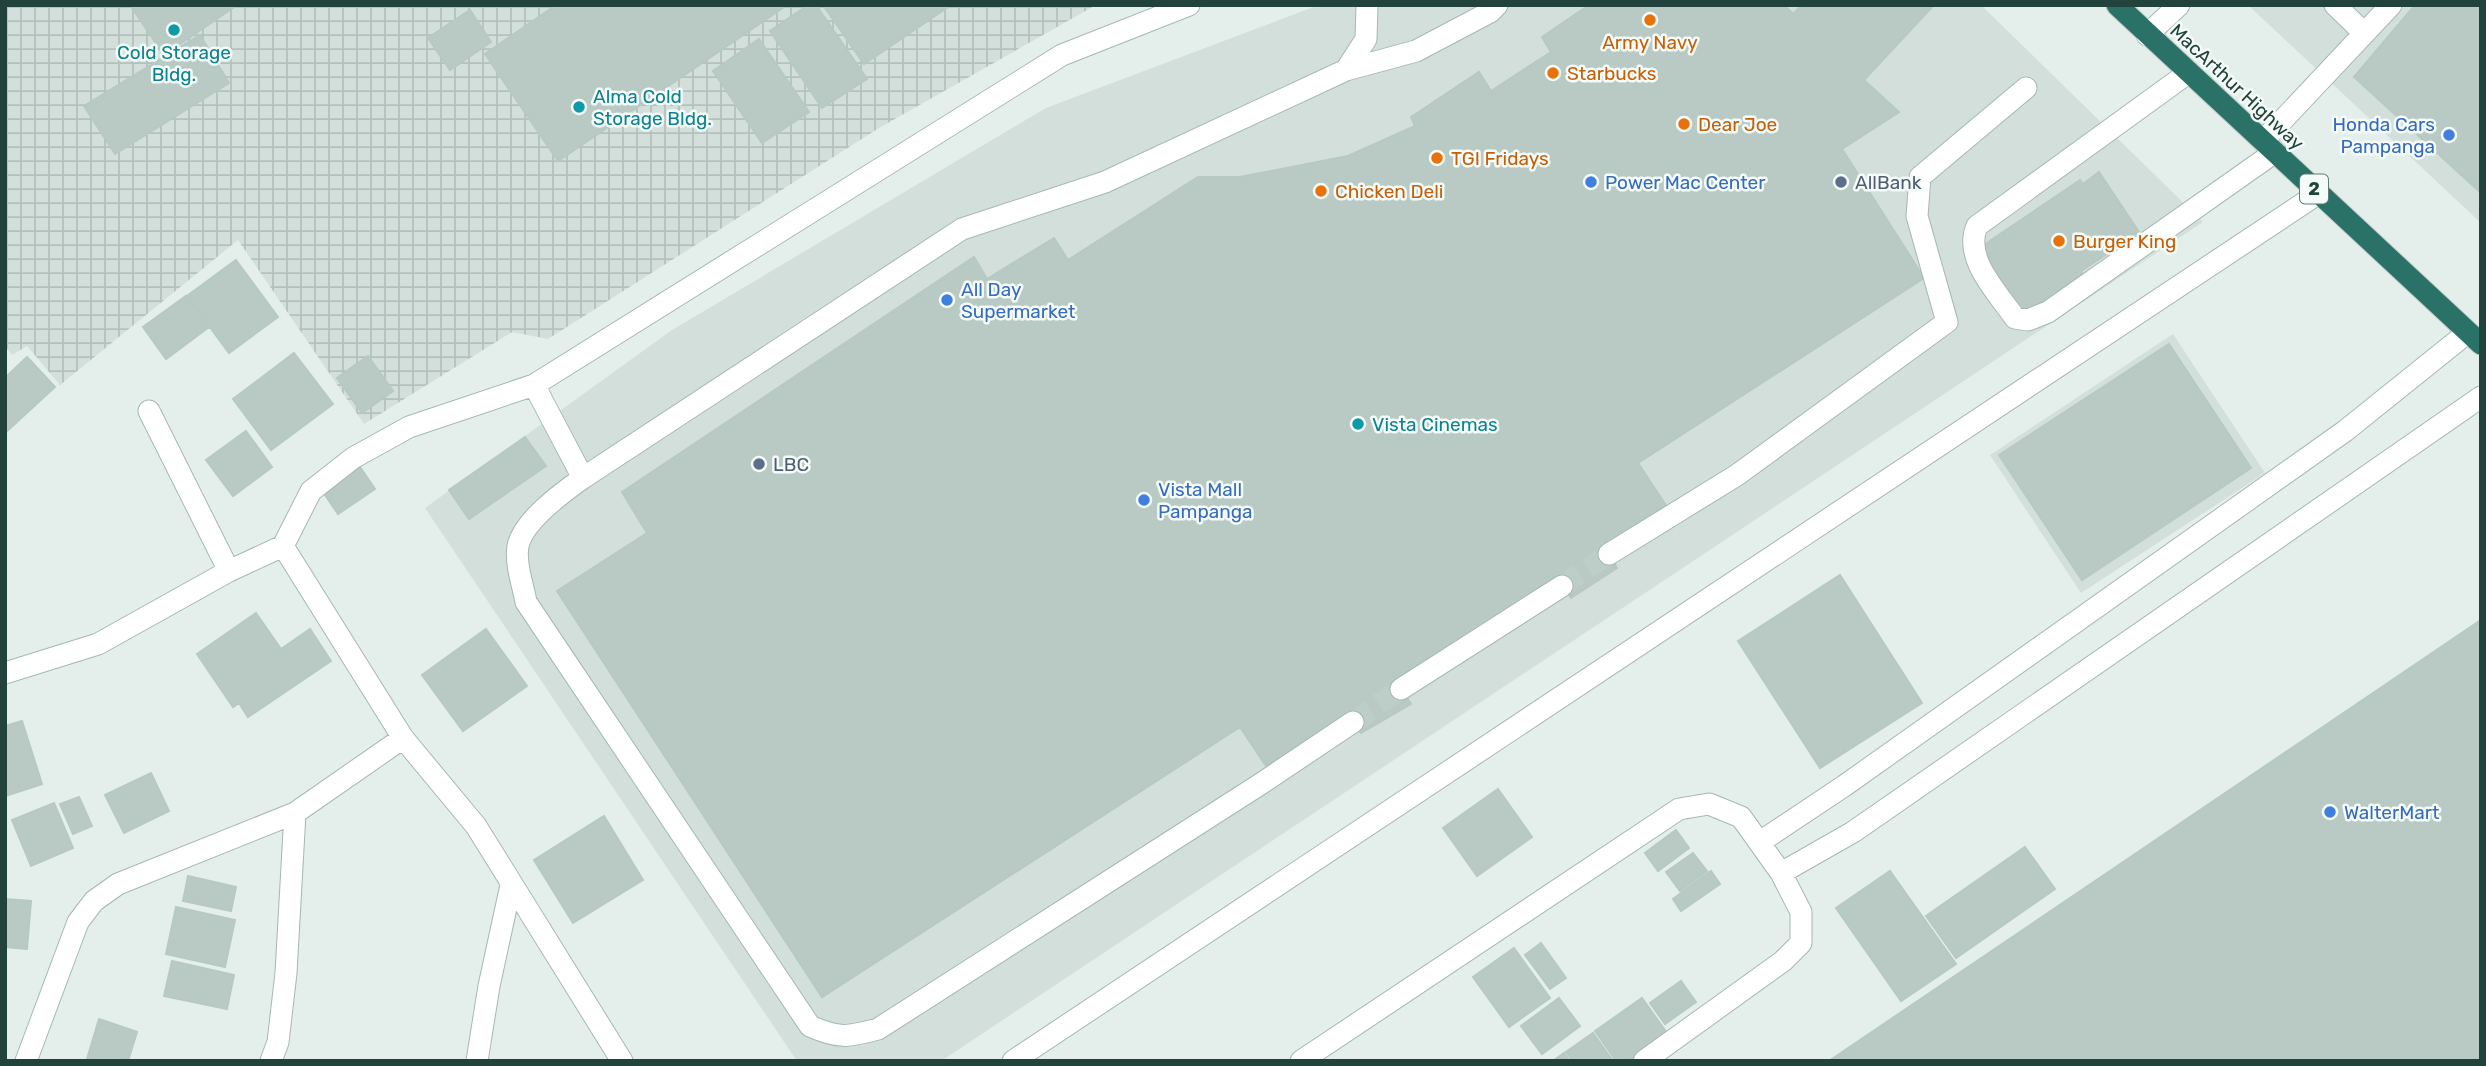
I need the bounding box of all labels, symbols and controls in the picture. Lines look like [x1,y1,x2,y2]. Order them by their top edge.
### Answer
marker: Army Navy [1642,12,1658,28]
street label: MacArthur Highway [2165,19,2309,155]
marker: Cold Storage Bldg. [166,22,182,38]
place label: Army Navy [1602,31,1698,54]
place label: Cold Storage Bldg. [117,41,231,86]
place label: Starbucks [1567,62,1657,85]
marker: Starbucks [1545,65,1561,81]
place label: Alma Cold Storage Bldg. [593,85,712,130]
marker: Alma Cold Storage Bldg. [571,99,587,115]
place label: Dear Joe [1698,113,1777,136]
place label: Honda Cars Pampanga [2333,113,2435,158]
marker: Dear Joe [1676,116,1692,132]
marker: Honda Cars Pampanga [2441,127,2457,143]
place label: TGI Fridays [1451,147,1549,170]
marker: TGI Fridays [1429,150,1445,166]
place label: Power Mac Center [1605,171,1766,194]
place label: AllBank [1855,171,1922,194]
marker: Power Mac Center [1583,174,1599,190]
marker: AllBank [1833,174,1849,190]
road number: 2 [2300,174,2328,204]
place label: Chicken Deli [1335,180,1443,203]
marker: Chicken Deli [1313,183,1329,199]
place label: Burger King [2073,230,2176,253]
marker: Burger King [2051,233,2067,249]
place label: All Day Supermarket [961,278,1076,323]
marker: All Day Supermarket [939,292,955,308]
place label: Vista Cinemas [1372,413,1498,436]
marker: Vista Cinemas [1350,416,1366,432]
place label: LBC [773,453,809,476]
marker: LBC [751,456,767,472]
place label: Vista Mall Pampanga [1158,478,1253,523]
marker: Vista Mall Pampanga [1136,492,1152,508]
place label: WalterMart [2344,801,2440,824]
marker: WalterMart [2322,804,2338,820]

